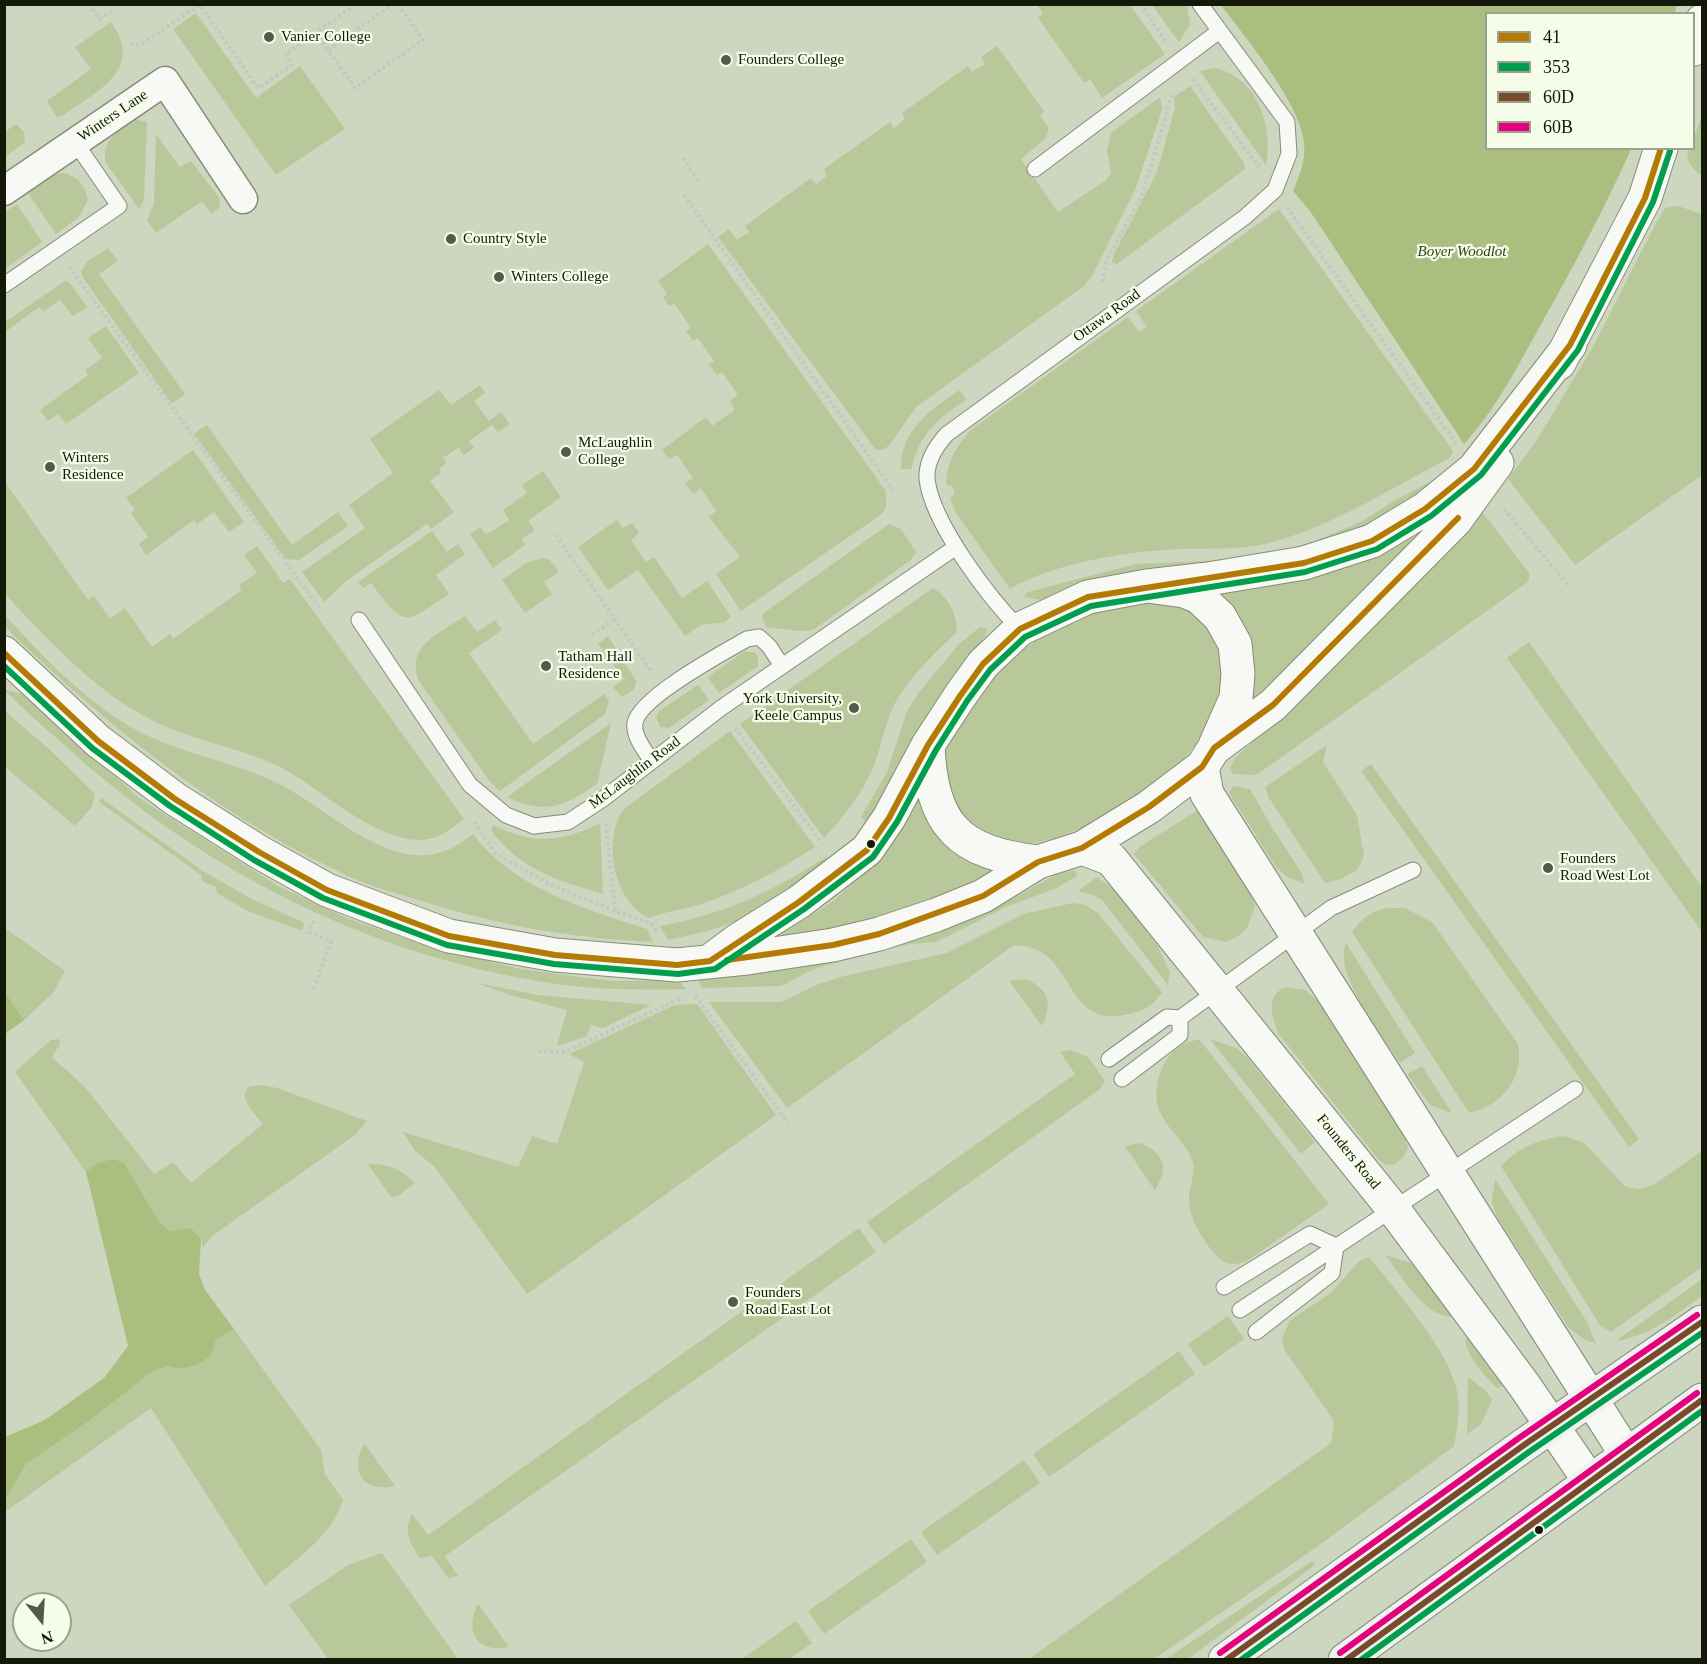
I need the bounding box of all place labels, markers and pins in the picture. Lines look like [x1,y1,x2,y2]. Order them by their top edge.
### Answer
place label: Vanier College [281,28,371,46]
marker: Vanier College [262,30,276,44]
place label: Founders College [738,51,844,69]
marker: Founders College [719,53,733,67]
place label: Country Style [463,230,547,248]
marker: Country Style [444,232,458,246]
place label: Winters College [511,268,608,286]
marker: Winters College [492,270,506,284]
place label: McLaughlin College [578,434,652,469]
marker: McLaughlin College [559,445,573,459]
place label: Winters Residence [62,449,124,484]
marker: Winters Residence [43,460,57,474]
place label: Tatham Hall Residence [558,648,632,683]
marker: Tatham Hall Residence [539,659,553,673]
place label: York University, Keele Campus [743,690,842,725]
marker: York University, Keele Campus [847,701,861,715]
unlabelled marker [865,838,877,850]
place label: Founders Road West Lot [1560,850,1650,885]
marker: Founders Road West Lot [1541,861,1555,875]
place label: Founders Road East Lot [745,1284,831,1319]
marker: Founders Road East Lot [726,1295,740,1309]
unlabelled marker [1533,1524,1545,1536]

